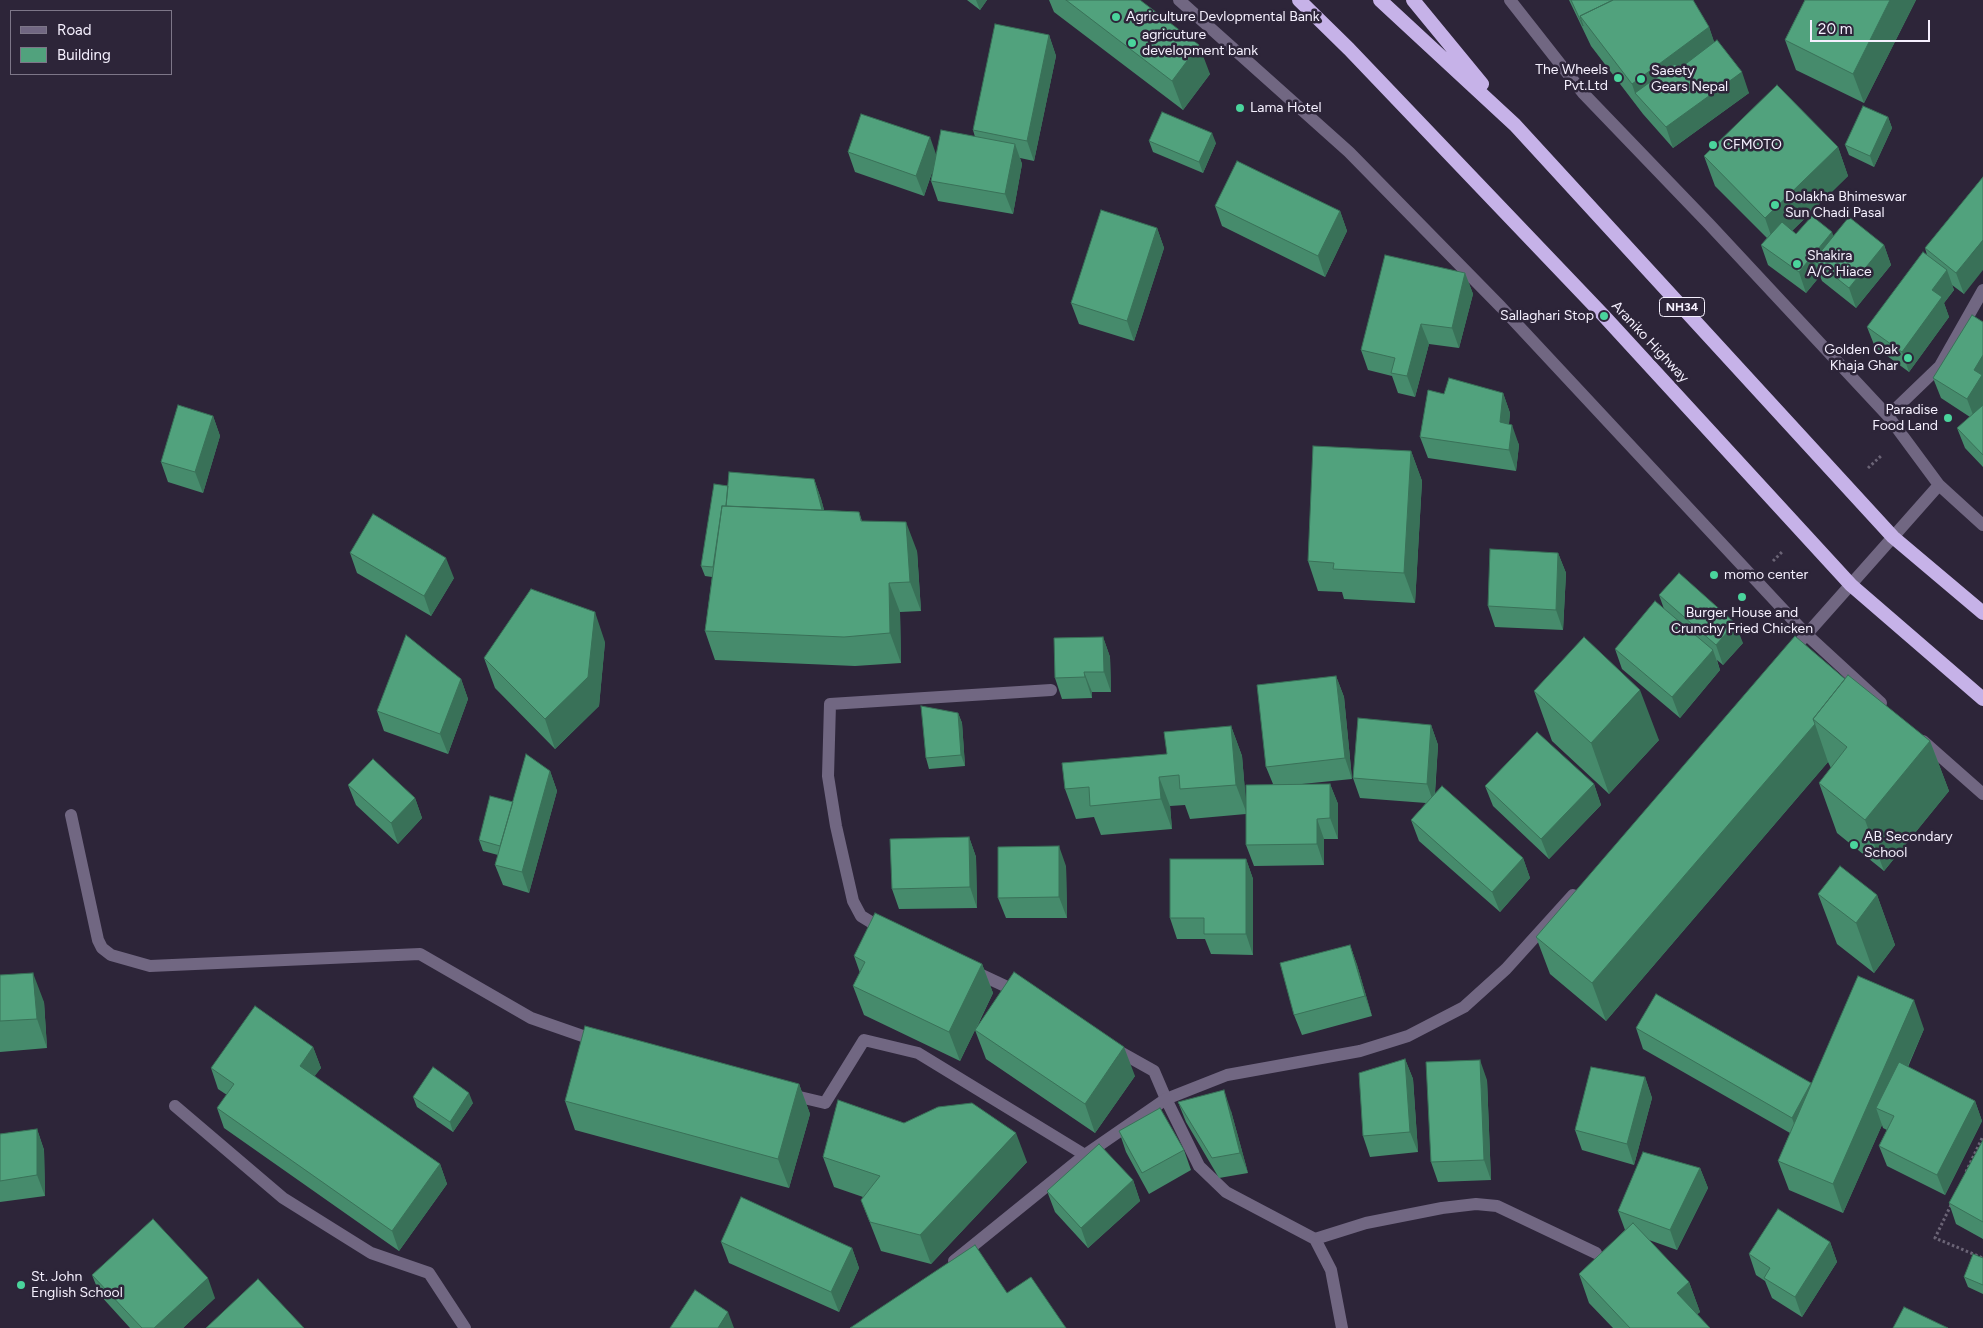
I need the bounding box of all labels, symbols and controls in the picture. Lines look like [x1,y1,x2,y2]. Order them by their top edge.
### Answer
place label: Agriculture Devlopmental Bank [1126,9,1319,25]
legend [10,10,172,75]
scale bar [1813,10,1933,42]
marker: Agriculture Devlopmental Bank [1110,11,1122,23]
text: 20 m [1818,20,1852,38]
text: Road [57,21,92,39]
place label: agricuture development bank [1142,27,1258,59]
marker: agricuture development bank [1126,37,1138,49]
text: Building [57,46,111,64]
place label: The Wheels Pvt.Ltd [1535,62,1608,94]
place label: Saeety Gears Nepal [1651,63,1728,95]
marker: The Wheels Pvt.Ltd [1612,72,1624,84]
marker: Saeety Gears Nepal [1635,73,1647,85]
place label: Lama Hotel [1250,100,1322,116]
marker: Lama Hotel [1234,102,1246,114]
place label: CFMOTO [1723,137,1782,153]
marker: CFMOTO [1707,139,1719,151]
place label: Dolakha Bhimeswar Sun Chadi Pasal [1785,189,1907,222]
marker: Dolakha Bhimeswar Sun Chadi Pasal [1769,199,1781,211]
place label: Shakira A/C Hiace [1807,248,1872,280]
marker: Shakira A/C Hiace [1791,258,1803,270]
street label: Araniko Highway [1608,298,1692,386]
road number: NH34 [1660,298,1704,316]
place label: Sallaghari Stop [1500,308,1594,324]
marker: Sallaghari Stop [1598,310,1610,322]
place label: Golden Oak Khaja Ghar [1824,342,1898,374]
marker: Golden Oak Khaja Ghar [1902,352,1914,364]
place label: Paradise Food Land [1872,402,1938,434]
marker: Paradise Food Land [1942,412,1954,424]
place label: momo center [1724,567,1808,583]
marker: momo center [1708,569,1720,581]
marker: Burger House and Crunchy Fried Chicken [1736,591,1748,603]
place label: Burger House and Crunchy Fried Chicken [1671,605,1813,638]
place label: AB Secondary School [1864,829,1953,862]
marker: AB Secondary School [1848,839,1860,851]
place label: St. John English School [31,1269,123,1302]
marker: St. John English School [15,1279,27,1291]

